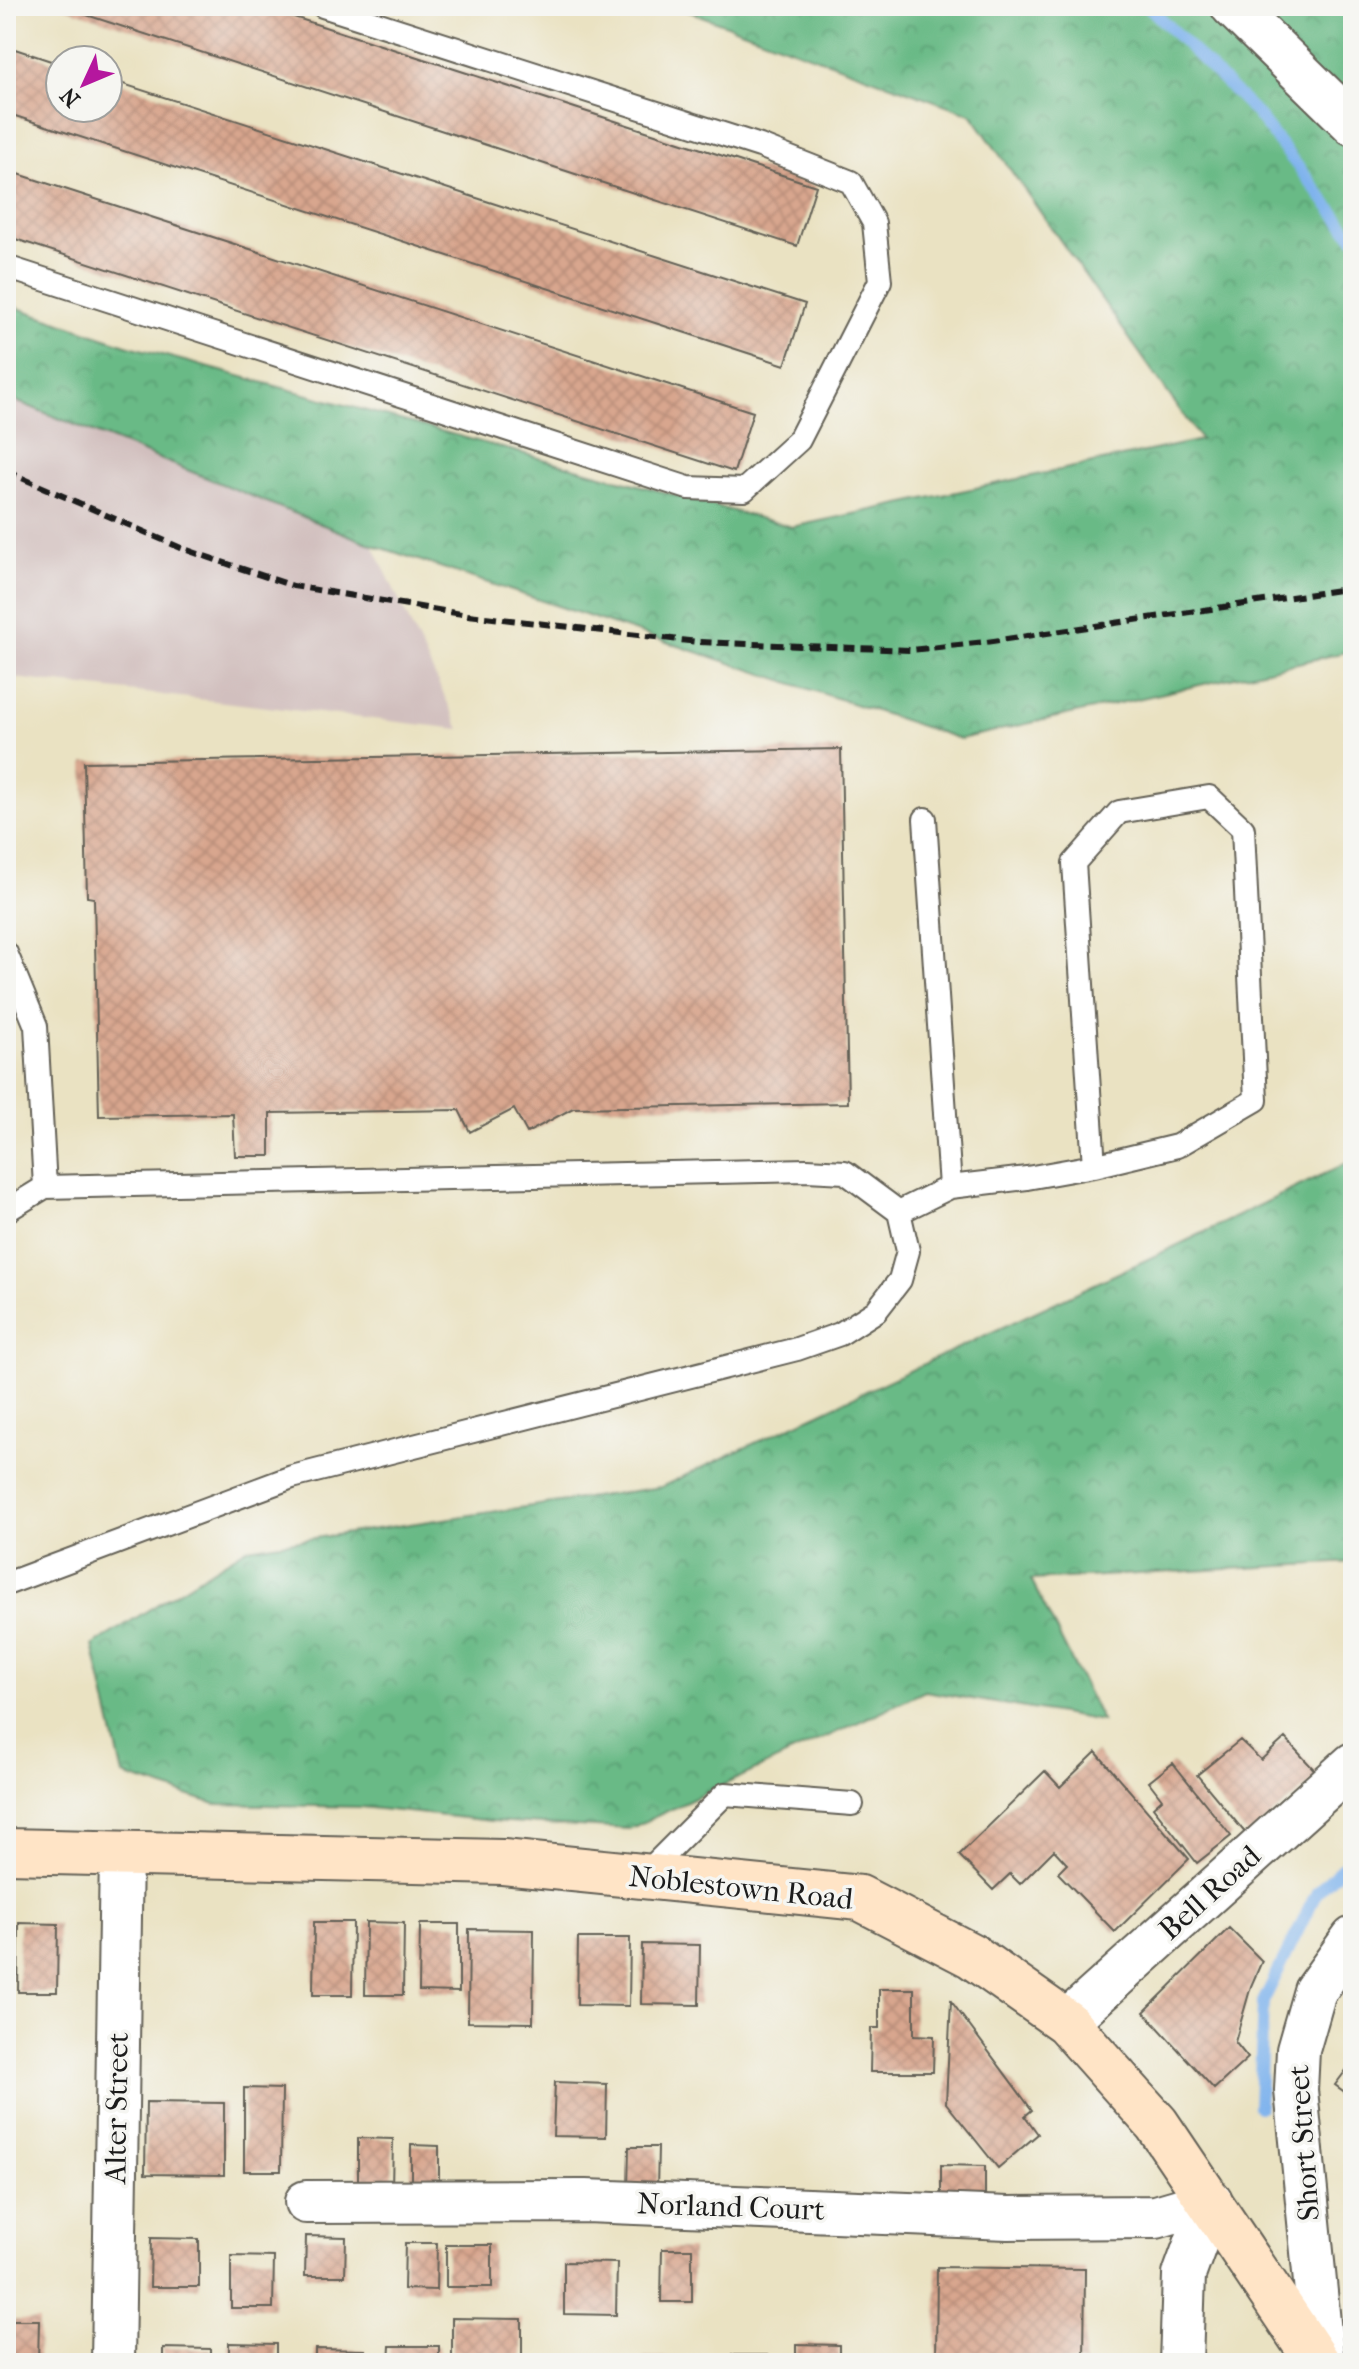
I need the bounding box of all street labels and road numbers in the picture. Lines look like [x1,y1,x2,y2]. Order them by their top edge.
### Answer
street label: Bell Road [1152,1838,1268,1948]
street label: Noblestown Road [627,1859,855,1917]
street label: Alter Street [98,2032,136,2185]
street label: Short Street [1281,2063,1327,2222]
street label: Norland Court [637,2186,826,2228]

